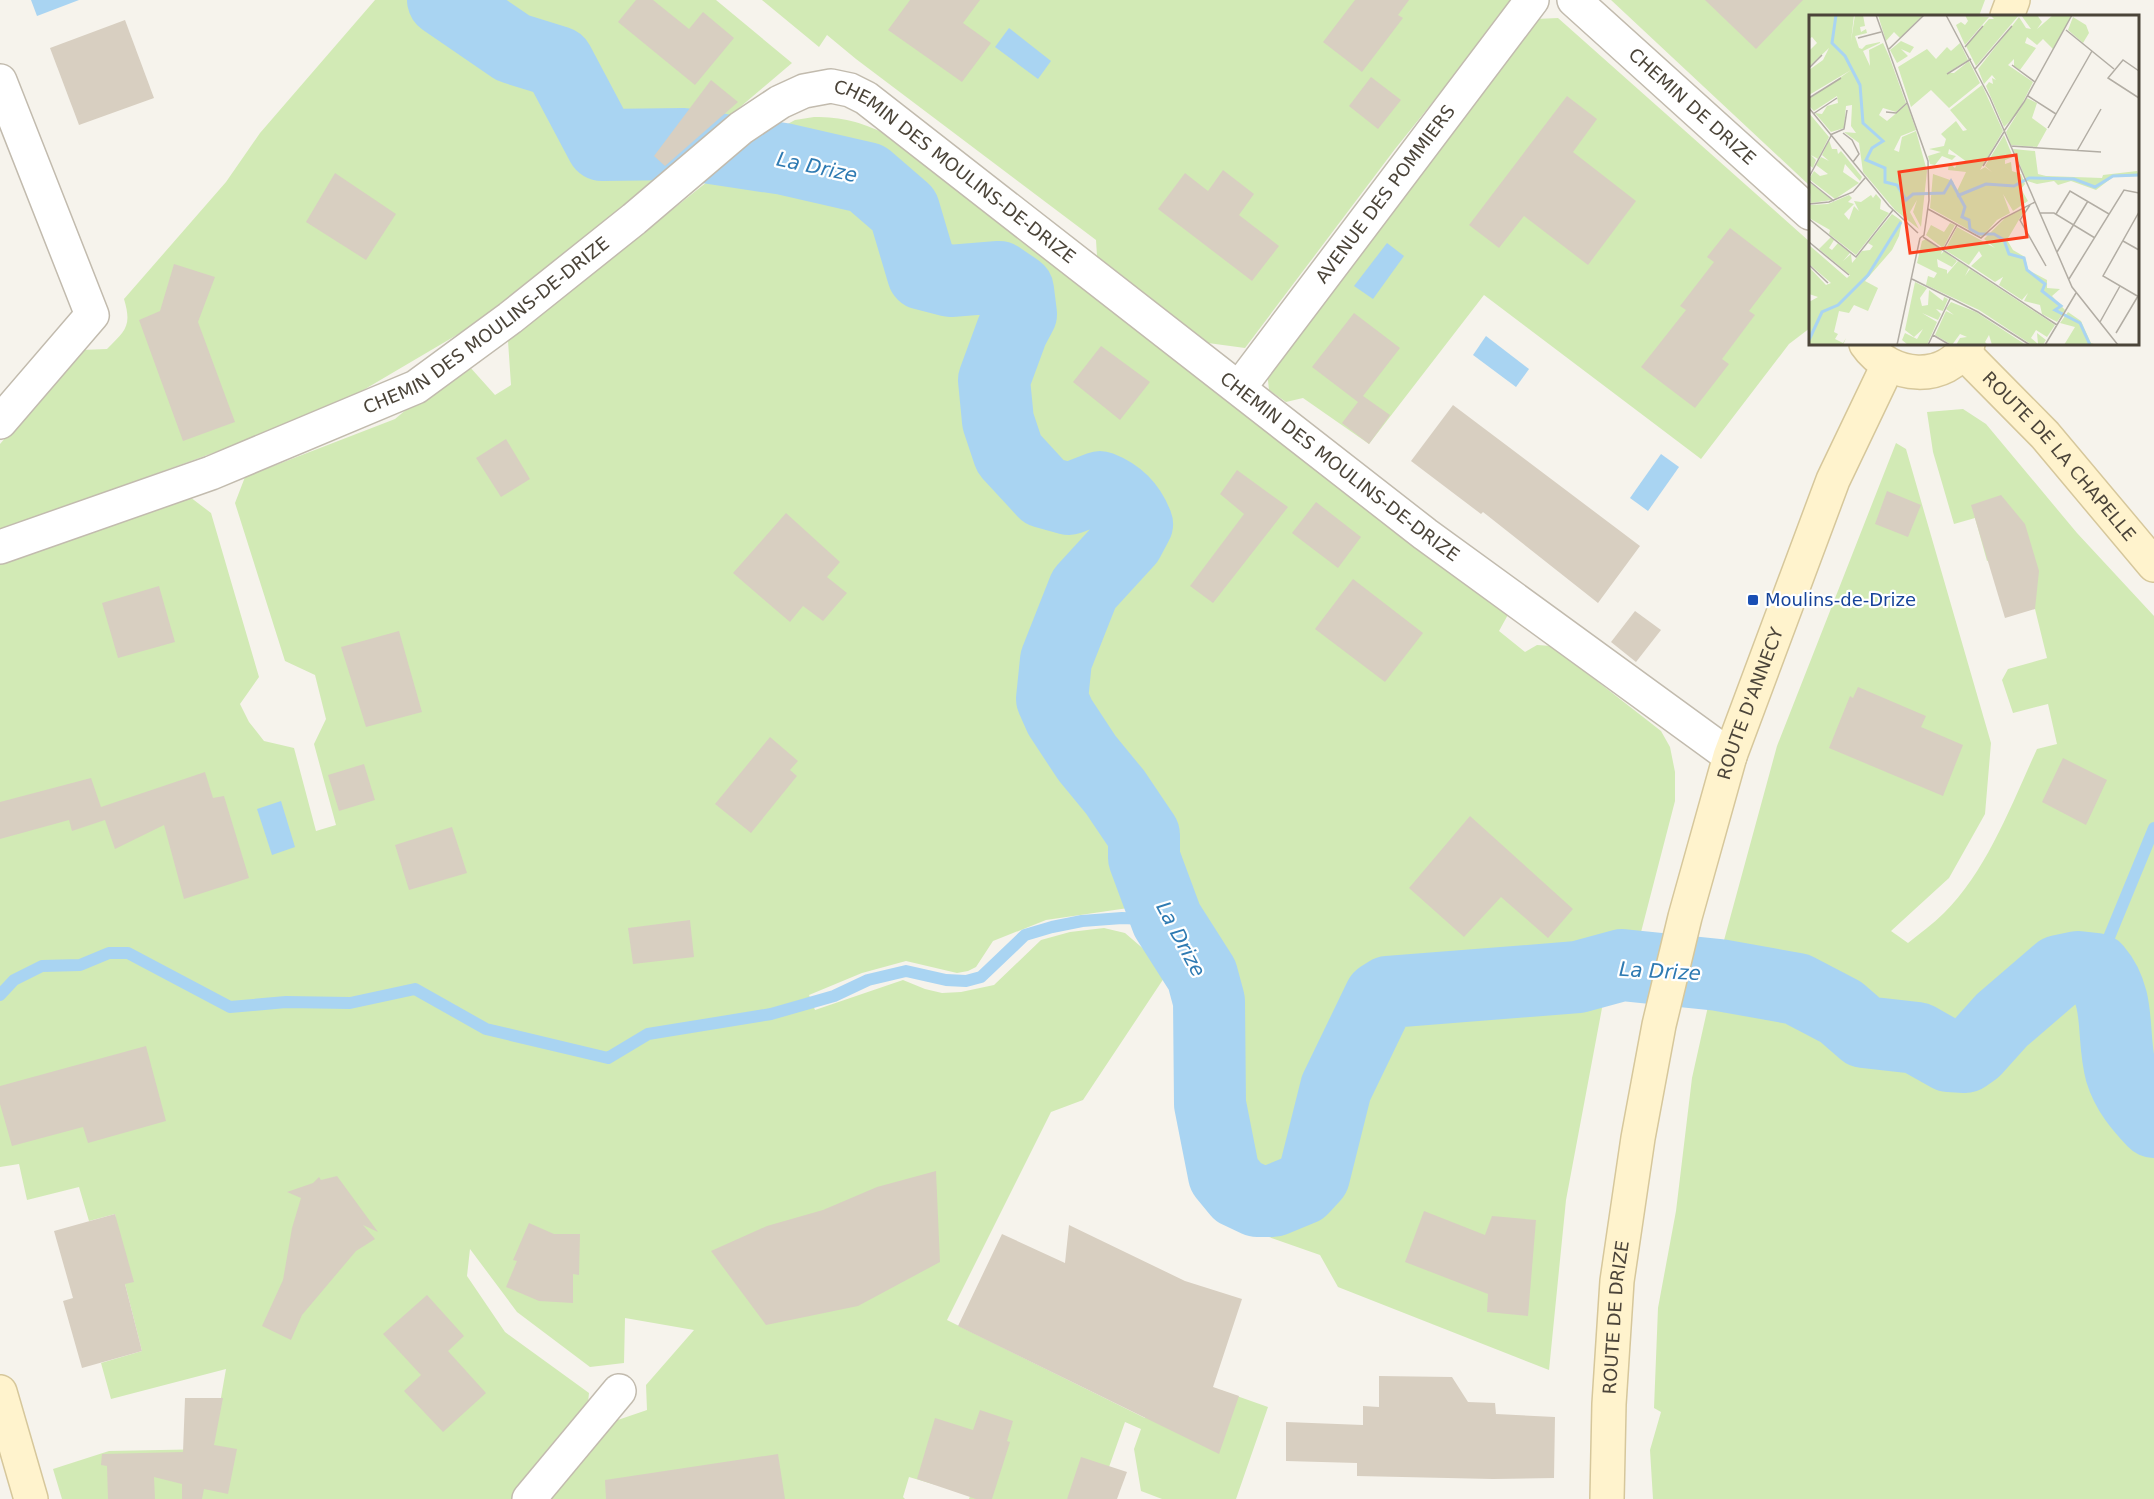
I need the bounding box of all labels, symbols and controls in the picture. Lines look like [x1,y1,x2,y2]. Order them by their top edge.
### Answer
inset map [1809,15,2139,345]
street label: CHEMIN DE DRIZE [1624,43,1760,169]
street label: CHEMIN DES MOULINS-DE-DRIZE [832,76,1080,267]
street label: AVENUE DES POMMIERS [1311,101,1459,287]
water label: La Drize [775,147,859,187]
street label: CHEMIN DES MOULINS-DE-DRIZE [360,232,613,418]
street label: CHEMIN DES MOULINS-DE-DRIZE [1216,367,1464,565]
street label: ROUTE DE LA CHAPELLE [1979,367,2140,545]
place label: Moulins-de-Drize [1765,589,1916,610]
marker: Moulins-de-Drize [1746,593,1760,607]
street label: ROUTE D'ANNECY [1713,623,1787,782]
water label: La Drize [1151,897,1211,981]
water label: La Drize [1619,957,1701,985]
street label: ROUTE DE DRIZE [1599,1239,1633,1395]

